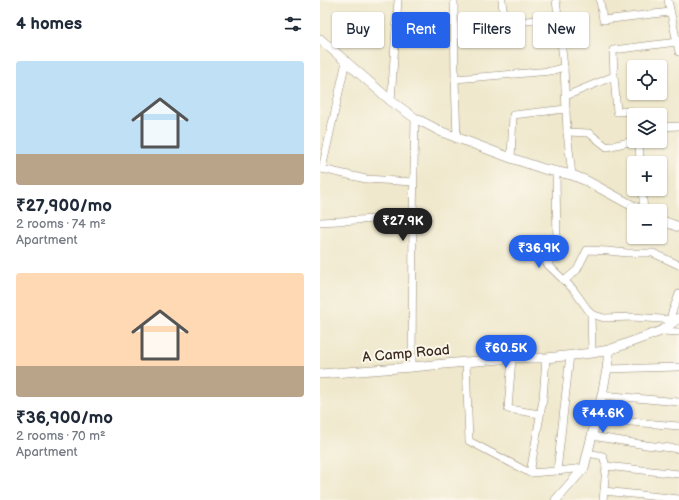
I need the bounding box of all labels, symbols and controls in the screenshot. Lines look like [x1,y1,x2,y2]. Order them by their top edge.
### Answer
chip: Buy [332,12,384,48]
chip: Rent [392,12,450,48]
chip: Filters [458,12,525,48]
chip: New [533,12,589,48]
icon: filters [282,13,304,35]
text: 4 homes [16,14,82,34]
map controls [627,60,667,244]
button: locate [627,60,667,100]
icon: home [124,87,196,159]
button: layers [627,108,667,148]
button: + [627,156,667,196]
text: ₹27,900/mo [16,196,112,216]
button: − [627,204,667,244]
pin: ₹27.9K [370,208,436,242]
text: ₹27.9K [382,213,424,229]
text: 2 rooms · 74 m² [16,216,106,232]
text: Apartment [16,232,77,248]
pin: ₹36.9K [506,235,572,269]
text: ₹36.9K [518,240,560,256]
icon: home [124,299,196,371]
pin: ₹60.5K [473,335,539,369]
text: ₹60.5K [485,340,527,356]
street label: A Camp Road [362,341,450,366]
pin: ₹44.6K [570,400,636,434]
text: ₹44.6K [582,405,624,421]
text: ₹36,900/mo [16,408,113,428]
text: 2 rooms · 70 m² [16,428,106,444]
text: Apartment [16,444,77,460]

